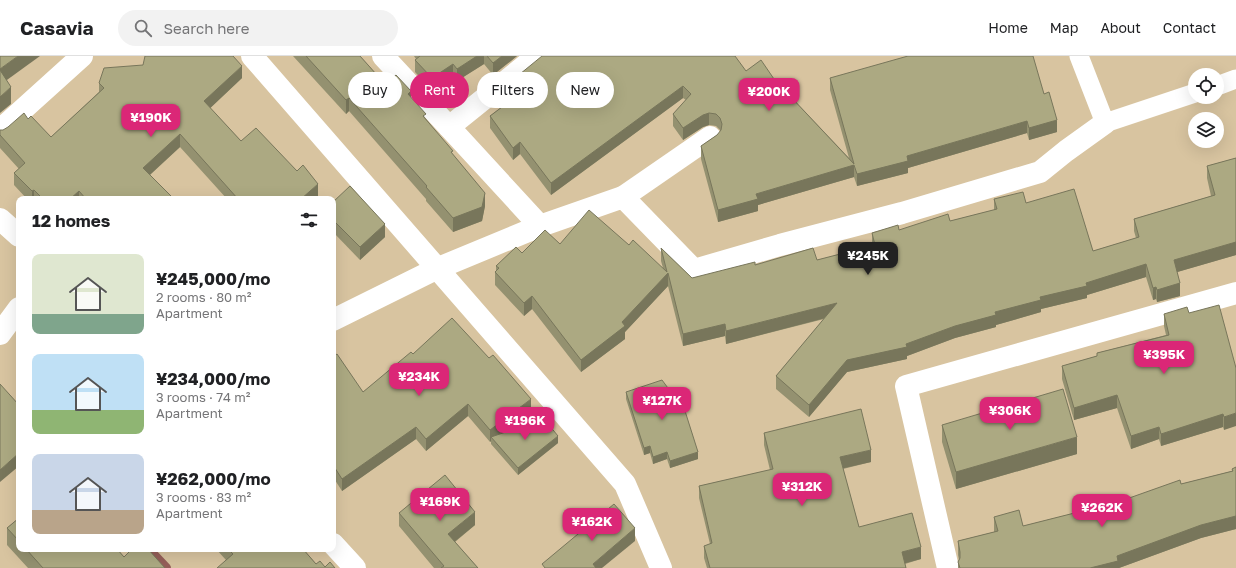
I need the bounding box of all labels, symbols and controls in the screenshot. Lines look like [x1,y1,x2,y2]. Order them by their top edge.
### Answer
search box [118,10,398,46]
text: Casavia [20,16,94,39]
icon: search [132,17,154,39]
text: Search here [164,19,249,37]
text: Home [988,19,1028,36]
text: Map [1050,19,1078,36]
text: About [1100,19,1141,36]
text: Contact [1163,19,1216,36]
map controls [1188,68,1224,148]
button: locate [1188,68,1224,104]
chip: Buy [348,72,402,108]
chip: Rent [410,72,469,108]
chip: Filters [477,72,548,108]
chip: New [556,72,614,108]
pin: ¥200K [741,78,797,112]
text: ¥200K [748,83,790,99]
pin: ¥190K [123,104,179,138]
text: ¥190K [130,109,172,125]
button: layers [1188,112,1224,148]
icon: filters [298,209,320,231]
text: 12 homes [32,210,110,231]
pin: ¥245K [840,242,896,276]
text: ¥245K [847,247,889,263]
text: ¥245,000/mo [156,268,270,289]
icon: home [64,270,112,318]
text: 2 rooms · 80 m² [156,289,252,305]
text: Apartment [156,305,223,321]
pin: ¥395K [1136,341,1192,375]
text: ¥395K [1143,346,1185,362]
pin: ¥234K [391,363,447,397]
text: ¥234,000/mo [156,368,270,389]
text: ¥234K [398,368,440,384]
icon: home [64,370,112,418]
pin: ¥127K [634,387,690,421]
text: 3 rooms · 74 m² [156,389,250,405]
text: ¥127K [642,392,682,408]
pin: ¥306K [982,397,1038,431]
text: ¥306K [989,402,1031,418]
text: Apartment [156,405,223,421]
pin: ¥196K [497,407,553,441]
text: ¥196K [504,412,546,428]
text: ¥262,000/mo [156,468,271,489]
icon: home [64,470,112,518]
pin: ¥312K [774,473,830,507]
text: ¥312K [782,478,822,494]
pin: ¥169K [412,488,468,522]
text: 3 rooms · 83 m² [156,489,251,505]
text: ¥169K [419,493,461,509]
pin: ¥262K [1074,494,1130,528]
text: ¥262K [1081,499,1123,515]
text: Apartment [156,505,223,521]
pin: ¥162K [564,508,620,542]
text: ¥162K [572,513,612,529]

